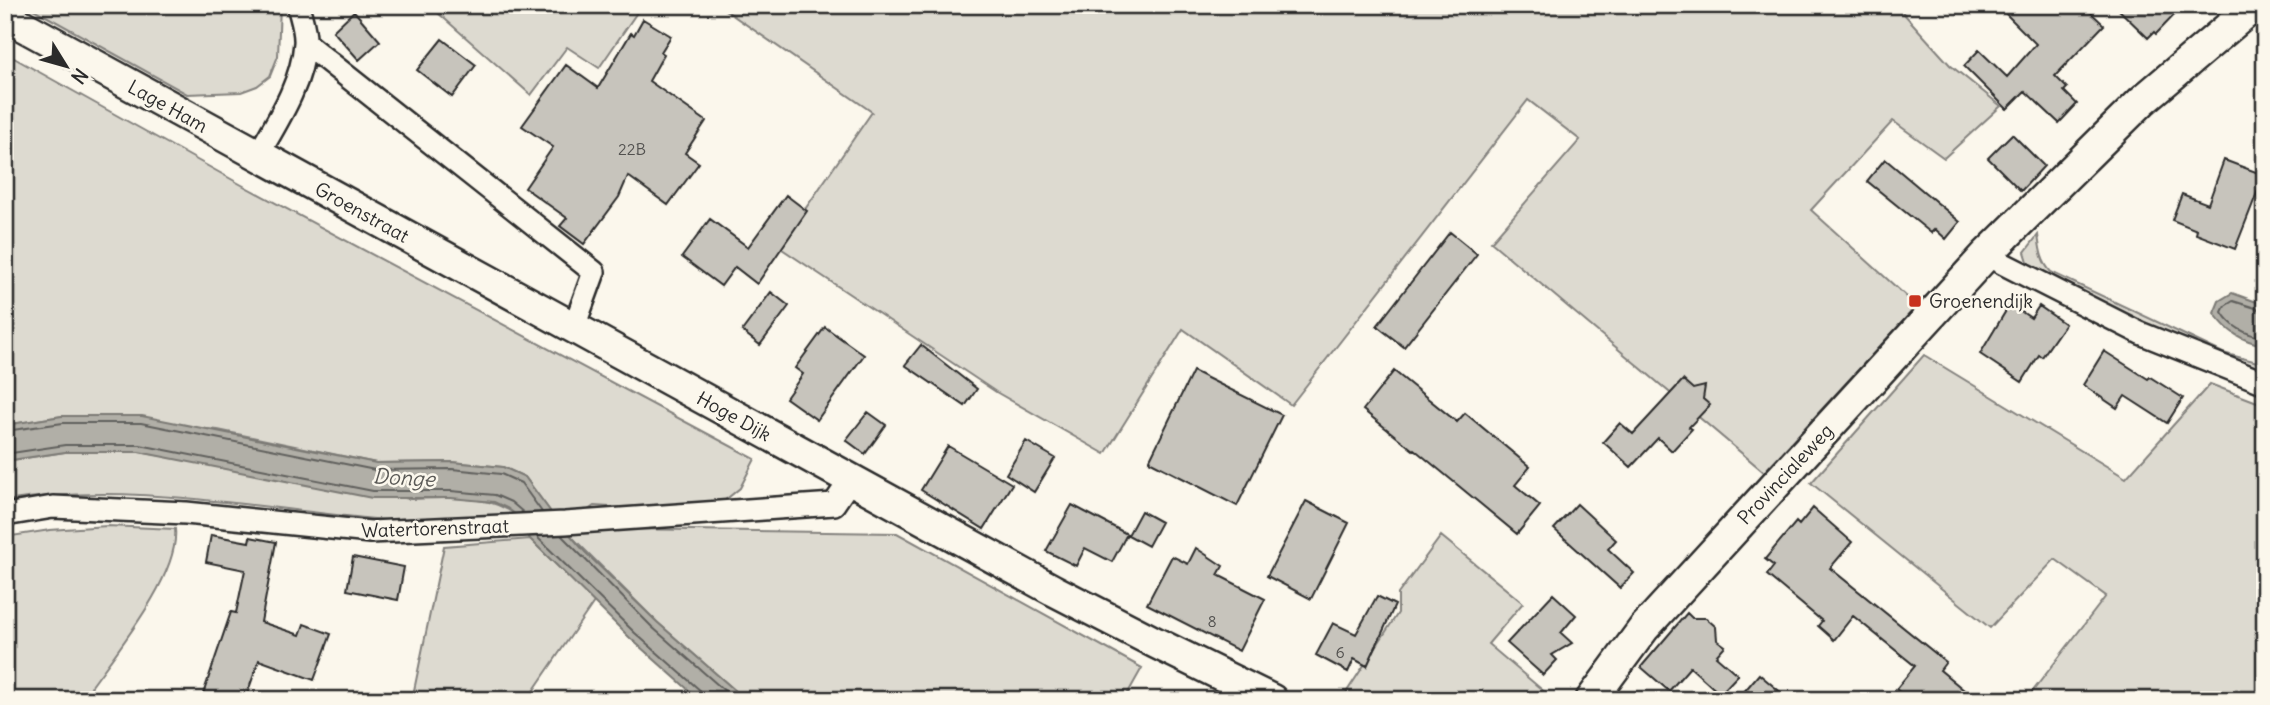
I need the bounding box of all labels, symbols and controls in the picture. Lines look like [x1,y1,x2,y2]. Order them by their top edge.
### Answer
north arrow [32,32,102,102]
text: N [66,64,93,89]
street label: Lage Ham [124,74,212,138]
house number: 22B [618,139,646,159]
street label: Groenstraat [311,176,413,248]
place label: Groenendijk [1929,289,2033,313]
marker: Groenendijk [1907,293,1923,309]
street label: Hoge Dijk [693,386,776,446]
street label: Provincialeweg [1732,419,1838,529]
water label: Donge [372,462,437,493]
street label: Watertorenstraat [361,513,509,543]
house number: 8 [1207,611,1217,631]
house number: 6 [1335,642,1345,662]

